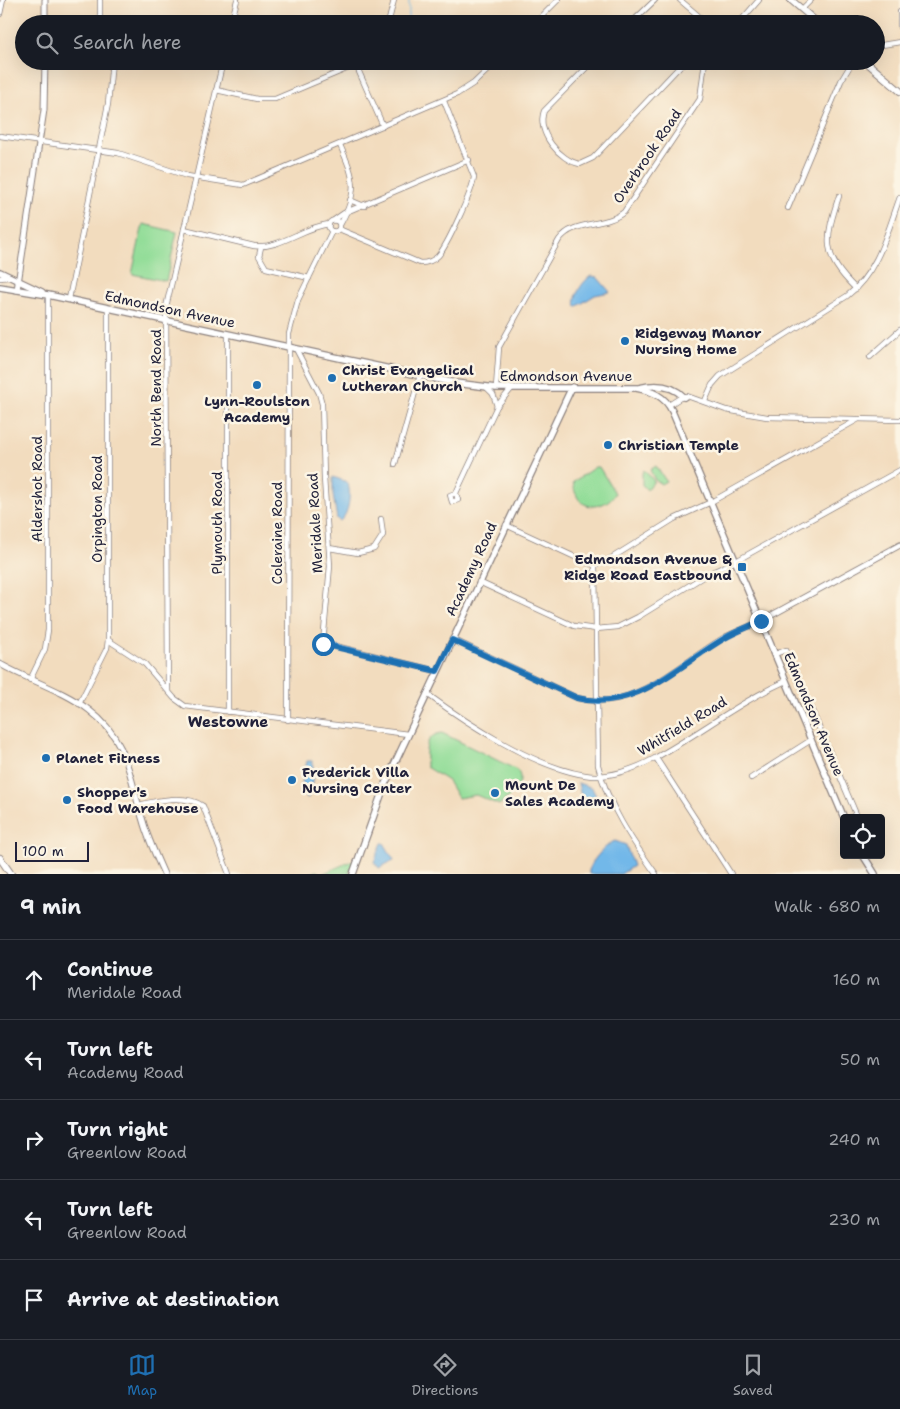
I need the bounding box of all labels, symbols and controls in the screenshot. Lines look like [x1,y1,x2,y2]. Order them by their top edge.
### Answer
search box [15,15,885,70]
icon: search [33,29,61,57]
text: Search here [73,30,182,55]
street label: Overbrook Road [609,105,685,207]
street label: Edmondson Avenue [103,286,237,332]
place label: Ridgeway Manor Nursing Home [635,324,762,358]
street label: North Bend Road [147,329,165,447]
marker: Ridgeway Manor Nursing Home [619,335,631,347]
place label: Christ Evangelical Lutheran Church [342,361,474,395]
street label: Edmondson Avenue [500,367,632,385]
marker: Christ Evangelical Lutheran Church [326,372,338,384]
marker: Lynn-Roulston Academy [251,379,263,391]
place label: Lynn-Roulston Academy [204,392,310,426]
street label: Aldershot Road [28,436,46,542]
place label: Christian Temple [618,436,739,454]
marker: Christian Temple [602,439,614,451]
street label: Orpington Road [88,455,106,563]
street label: Plymouth Road [208,471,226,575]
street label: Meridale Road [303,472,327,574]
street label: Coleraine Road [268,481,286,584]
street label: Academy Road [441,519,501,619]
place label: Edmondson Avenue & Ridge Road Eastbound [564,550,732,584]
marker: Edmondson Avenue & Ridge Road Eastbound [736,561,748,573]
route end [750,610,773,633]
route start [312,633,335,656]
street label: Edmondson Avenue [780,649,848,779]
street label: Whitfield Road [634,692,730,760]
district label: Westowne [188,712,268,732]
place label: Planet Fitness [56,749,160,767]
marker: Planet Fitness [40,752,52,764]
place label: Frederick Villa Nursing Center [302,763,412,797]
marker: Frederick Villa Nursing Center [286,774,298,786]
place label: Mount De Sales Academy [505,776,615,810]
place label: Shopper's Food Warehouse [77,783,199,817]
marker: Mount De Sales Academy [489,787,501,799]
marker: Shopper's Food Warehouse [61,794,73,806]
map controls [840,814,885,859]
button: locate [840,814,885,859]
scale bar [15,839,89,862]
text: 100 m [22,842,64,860]
text: 9 min [20,893,81,921]
text: Walk · 680 m [774,896,880,917]
text: Continue [67,957,153,982]
icon: ahead [20,966,48,994]
text: 160 m [833,969,880,990]
text: Meridale Road [67,982,182,1003]
text: Turn left [67,1037,153,1062]
icon: left [20,1046,48,1074]
text: 50 m [840,1049,880,1070]
text: Academy Road [67,1062,184,1083]
text: Turn right [67,1117,168,1142]
icon: right [20,1126,48,1154]
text: 240 m [828,1129,880,1150]
text: Greenlow Road [67,1142,187,1163]
text: Turn left [67,1197,153,1222]
icon: left [20,1206,48,1234]
text: 230 m [828,1209,880,1230]
text: Greenlow Road [67,1222,187,1243]
icon: arrive [20,1286,48,1314]
text: Arrive at destination [67,1287,279,1312]
tab: Map [127,1351,157,1399]
tab: Directions [412,1351,479,1399]
tab: Saved [733,1351,773,1399]

